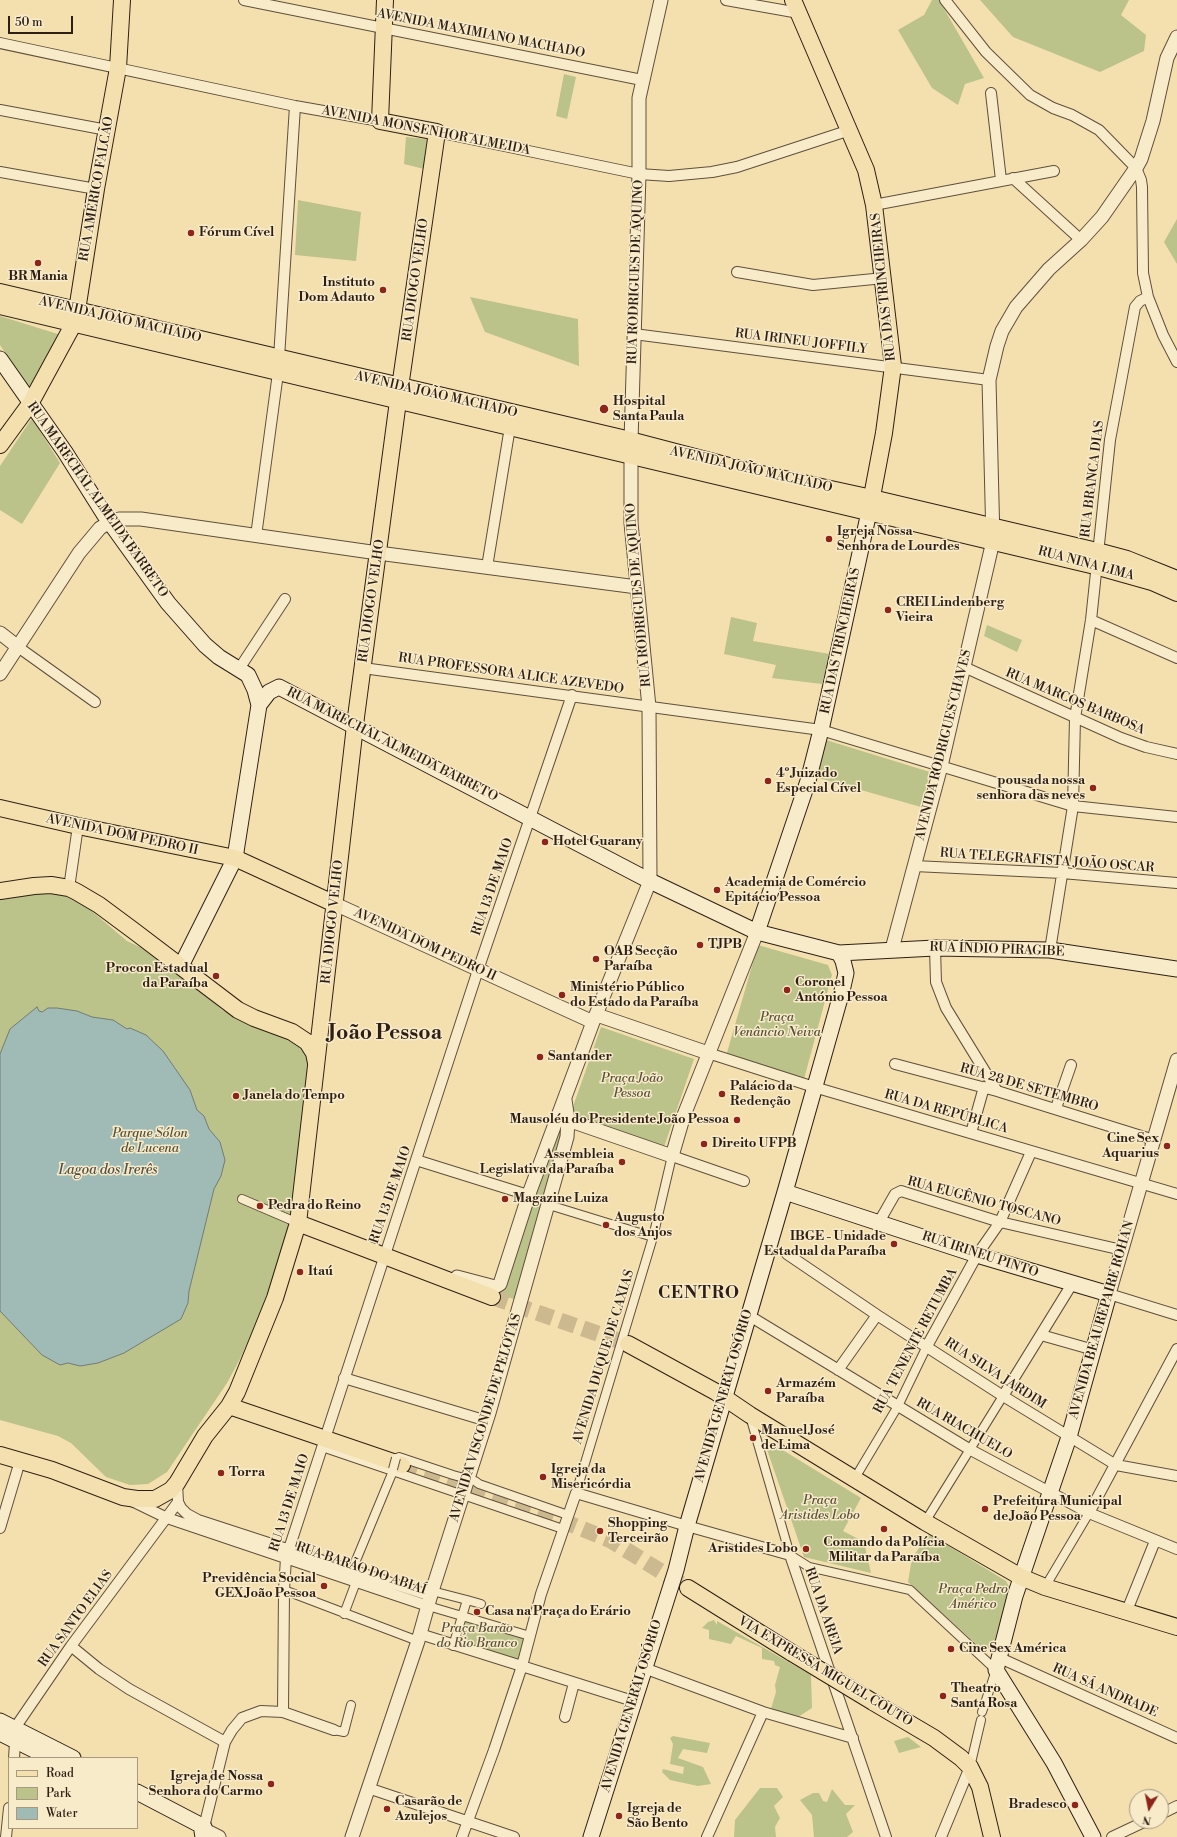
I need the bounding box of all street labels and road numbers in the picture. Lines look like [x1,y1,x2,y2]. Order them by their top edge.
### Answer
street label: AVENIDA MAXIMIANO MACHADO [376,6,586,62]
street label: AVENIDA MONSENHOR ALMEIDA [320,103,532,159]
street label: RUA AMÉRICO FALCÃO [77,115,117,263]
street label: RUA RODRIGUES DE AQUINO [625,179,647,365]
street label: RUA DAS TRINCHEIRAS [868,212,900,362]
street label: RUA DIOGO VELHO [400,217,432,343]
street label: AVENIDA JOÃO MACHADO [37,294,203,346]
street label: RUA IRINEU JOFFILY [734,326,868,358]
street label: AVENIDA JOÃO MACHADO [353,369,519,421]
street label: RUA MARECHAL ALMEIDA BARRETO [23,399,171,601]
street label: RUA BRANCA DIAS [1078,420,1108,538]
street label: AVENIDA JOÃO MACHADO [668,444,834,496]
street label: RUA RODRIGUES DE AQUINO [623,502,655,688]
street label: RUA DIOGO VELHO [356,538,388,664]
street label: RUA NINA LIMA [1036,544,1136,584]
street label: RUA DAS TRINCHEIRAS [818,567,864,715]
street label: AVENIDA RODRIGUES CHAVES [913,648,975,842]
street label: RUA PROFESSORA ALICE AZEVEDO [397,650,625,698]
street label: RUA MARCOS BARBOSA [1003,666,1147,738]
street label: RUA MARECHAL ALMEIDA BARRETO [284,685,500,805]
street label: AVENIDA DOM PEDRO II [44,811,200,859]
street label: RUA 13 DE MAIO [469,836,517,938]
street label: RUA TELEGRAFISTA JOÃO OSCAR [939,846,1155,876]
street label: RUA DIOGO VELHO [319,859,347,985]
street label: AVENIDA DOM PEDRO II [351,905,499,985]
street label: RUA ÍNDIO PIRAGIBE [929,940,1065,960]
street label: RUA 28 DE SETEMBRO [958,1061,1100,1115]
street label: RUA DA REPÚBLICA [882,1087,1010,1137]
street label: RUA 13 DE MAIO [367,1144,415,1246]
street label: RUA EUGÊNIO TOSCANO [906,1174,1062,1230]
street label: AVENIDA BEAUREPAIRE ROHAN [1066,1219,1138,1421]
street label: RUA IRINEU PINTO [920,1229,1040,1281]
street label: RUA TENENTE RETUMBA [871,1266,961,1416]
street label: AVENIDA DUQUE DE CAXIAS [570,1268,638,1446]
street label: AVENIDA GENERAL OSÓRIO [692,1308,756,1484]
street label: AVENIDA VISCONDE DE PELOTAS [447,1312,525,1524]
street label: RUA SILVA JARDIM [941,1335,1049,1413]
street label: RUA RIACHUELO [913,1395,1015,1463]
street label: RUA 13 DE MAIO [267,1452,313,1554]
street label: RUA BARÃO DO ABIAÍ [294,1539,428,1599]
street label: RUA DA AREIA [801,1565,845,1657]
street label: RUA SANTO ELIAS [36,1567,116,1671]
street label: VIA EXPRESSA MIGUEL COUTO [735,1614,915,1730]
street label: AVENIDA GENERAL OSÓRIO [598,1618,666,1794]
street label: RUA SÁ ANDRADE [1050,1661,1160,1721]

